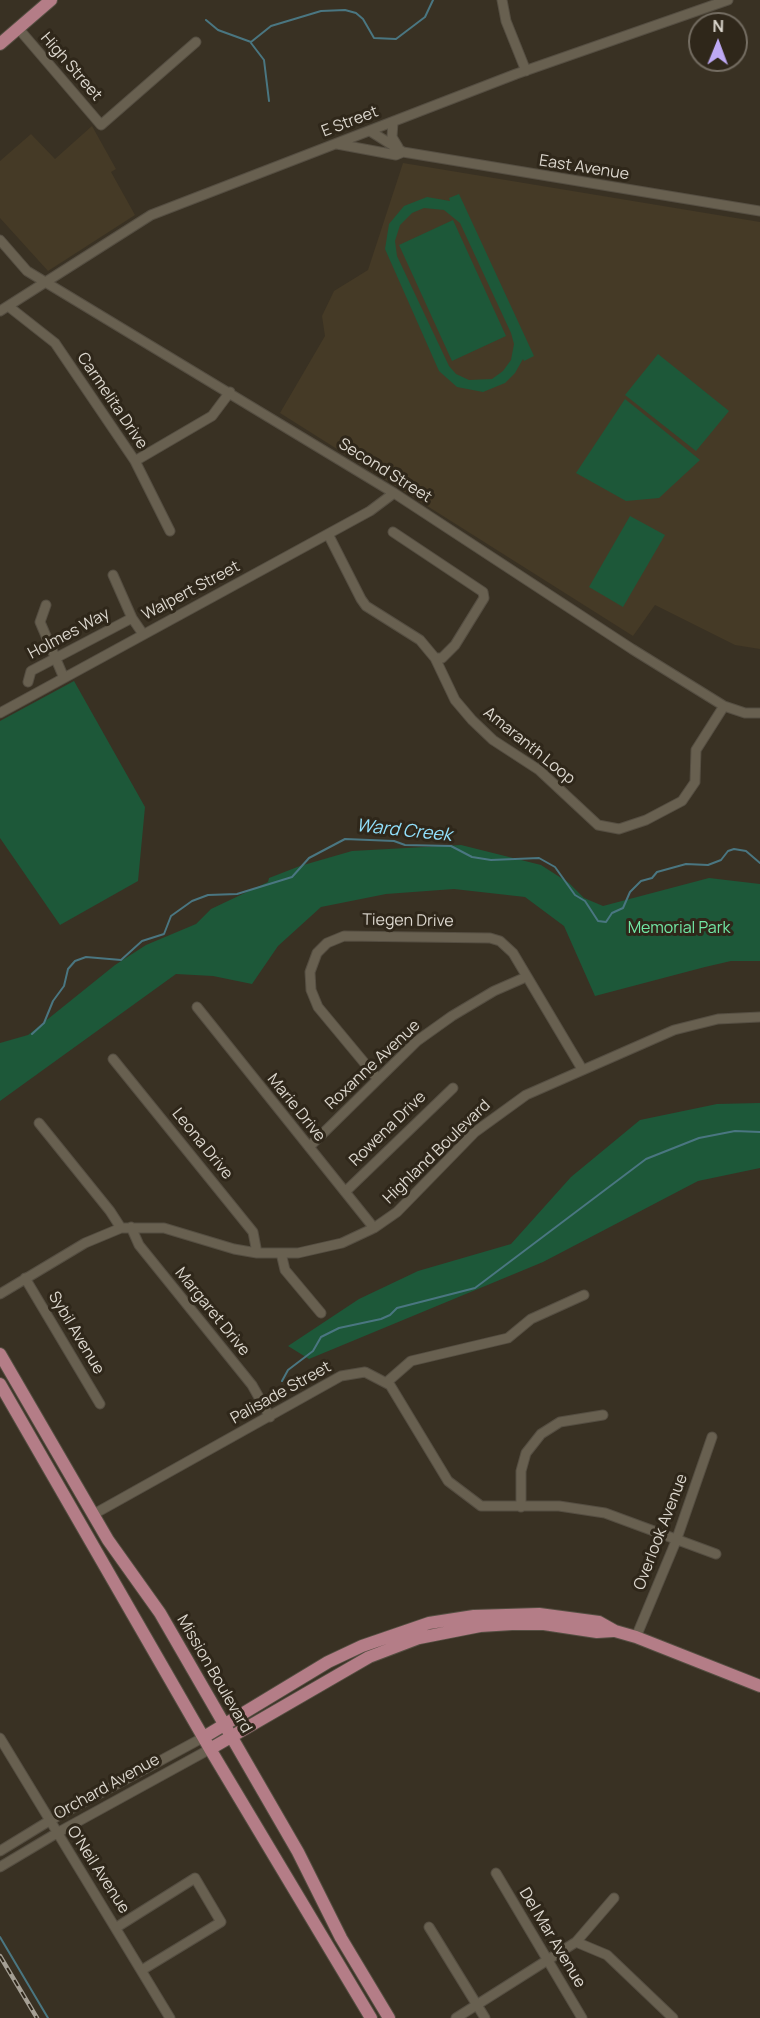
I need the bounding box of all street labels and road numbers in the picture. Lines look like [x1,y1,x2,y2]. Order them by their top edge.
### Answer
street label: High Street [36,29,106,105]
street label: E Street [319,102,381,142]
street label: East Avenue [538,151,630,185]
street label: Carmelita Drive [73,349,151,453]
street label: Second Street [335,435,435,507]
street label: Walpert Street [139,557,243,625]
street label: Holmes Way [25,604,113,664]
street label: Amaranth Loop [479,703,579,789]
street label: Tiegen Drive [362,911,454,931]
street label: Roxanne Avenue [322,1016,424,1114]
street label: Marie Drive [263,1070,329,1146]
street label: Rowena Drive [346,1088,430,1170]
street label: Highland Boulevard [379,1096,495,1208]
street label: Leona Drive [167,1105,237,1183]
street label: Margaret Drive [171,1264,253,1360]
street label: Sybil Avenue [44,1288,108,1378]
street label: Palisade Street [227,1357,335,1429]
street label: Overlook Avenue [630,1471,692,1593]
street label: Mission Boulevard [172,1612,256,1736]
street label: Orchard Avenue [51,1750,163,1824]
street label: O'Neil Avenue [63,1823,133,1917]
street label: Del Mar Avenue [515,1885,589,1991]

